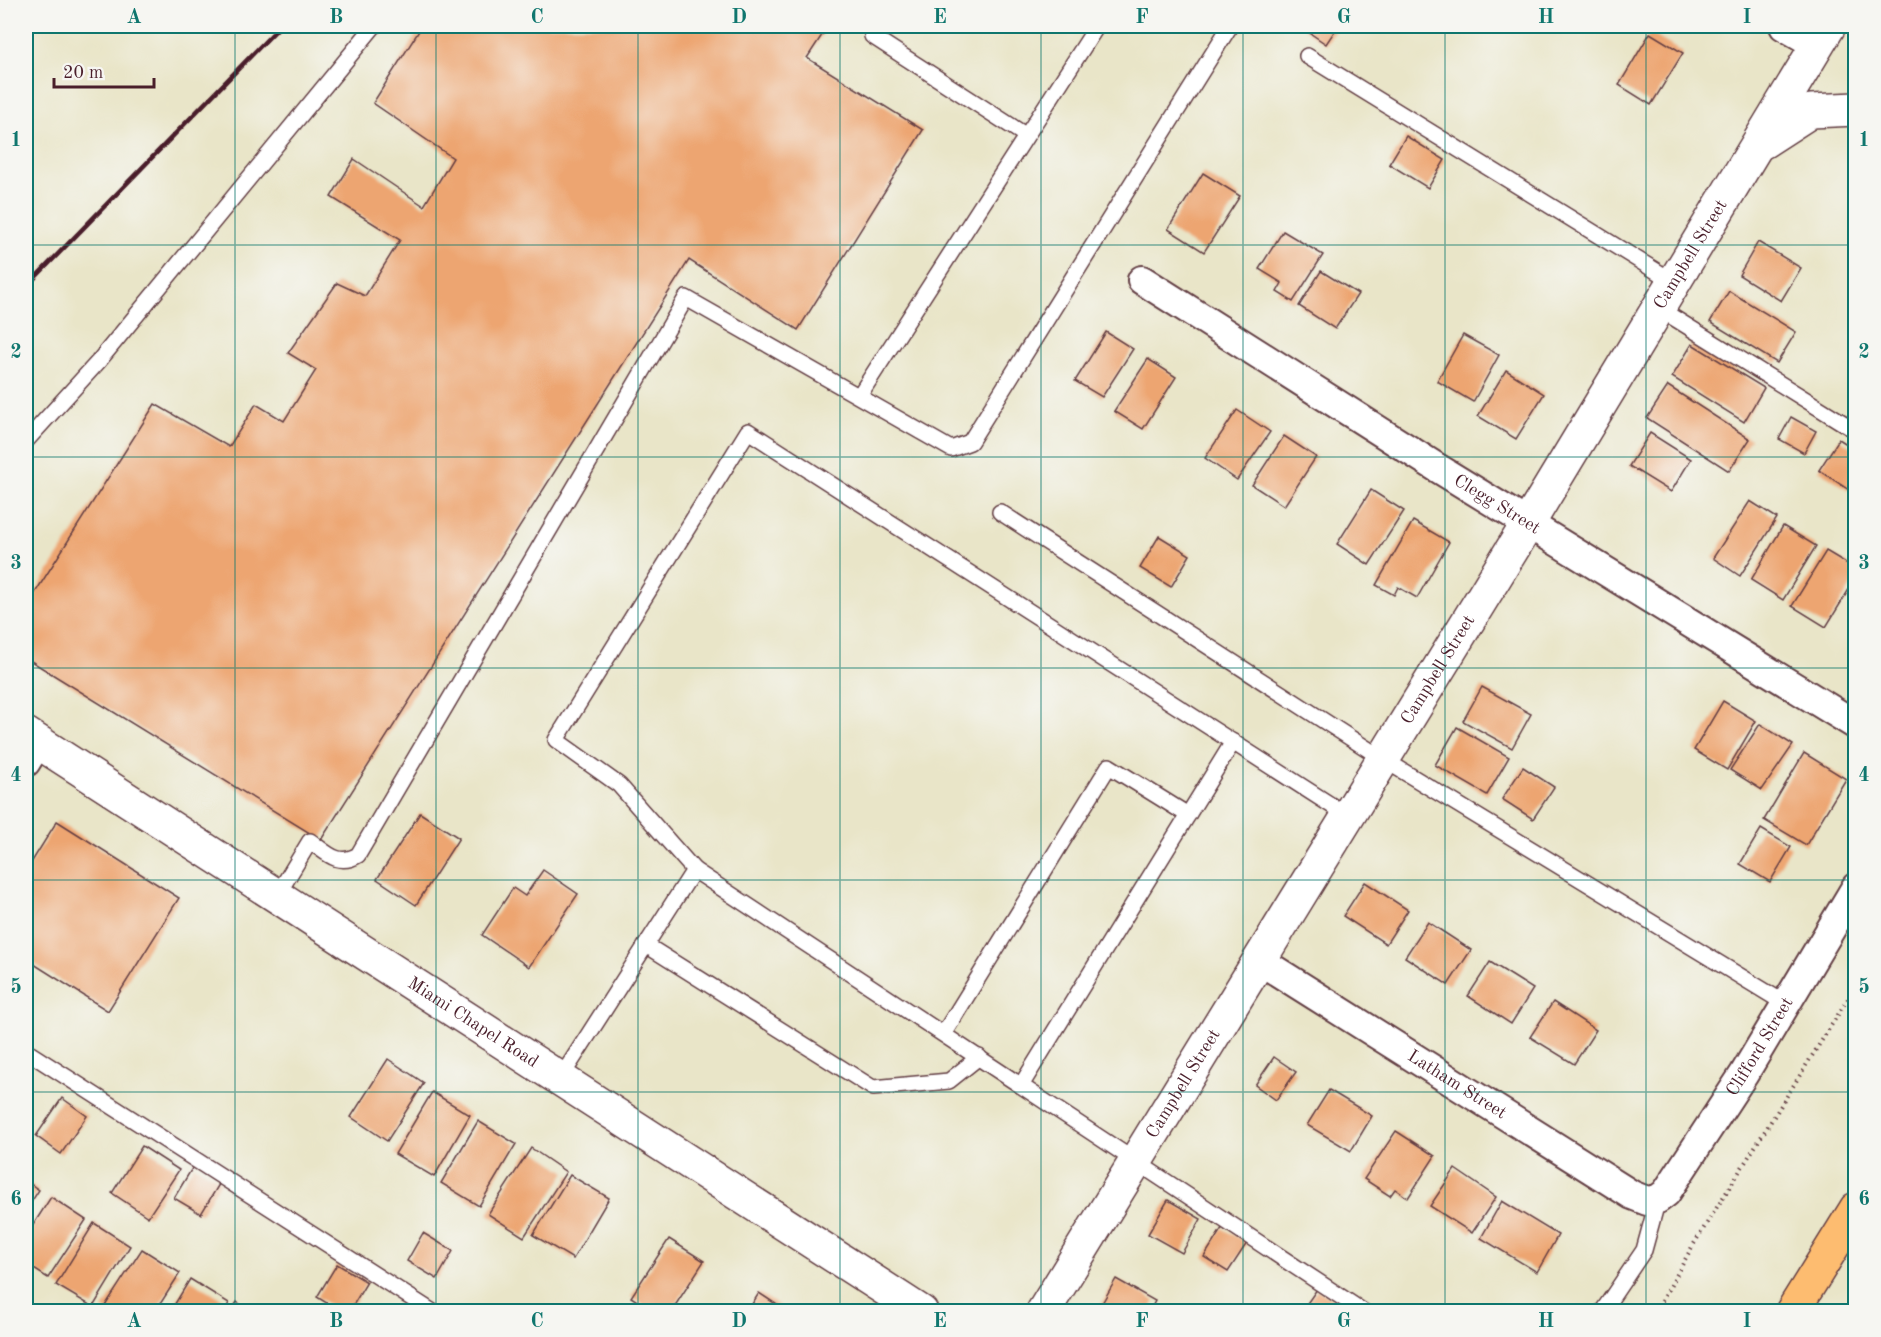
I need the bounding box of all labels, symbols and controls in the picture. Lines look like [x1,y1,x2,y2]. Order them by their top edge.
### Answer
text: A [126,8,142,28]
text: B [329,8,343,28]
text: C [530,8,544,28]
text: D [731,8,747,28]
text: E [933,8,947,28]
text: F [1135,8,1149,28]
text: G [1337,8,1351,28]
text: H [1538,8,1554,28]
text: I [1743,8,1751,28]
scale bar [54,51,154,89]
text: 20 m [63,64,103,82]
text: 1 [10,131,22,151]
text: 1 [1858,131,1870,151]
street label: Campbell Street [1651,197,1731,313]
text: 2 [10,343,22,363]
text: 2 [1858,343,1870,363]
street label: Clegg Street [1451,471,1543,538]
text: 3 [10,554,22,574]
text: 3 [1858,554,1870,574]
street label: Campbell Street [1398,612,1478,728]
text: 4 [10,766,22,786]
text: 4 [1858,766,1870,786]
street label: Miami Chapel Road [404,974,541,1071]
text: 5 [10,977,22,998]
text: 5 [1858,977,1870,998]
street label: Clifford Street [1723,994,1797,1100]
street label: Campbell Street [1143,1026,1224,1142]
street label: Latham Street [1404,1047,1510,1122]
text: 6 [10,1190,22,1210]
text: 6 [1858,1190,1870,1210]
text: A [126,1312,142,1332]
text: B [329,1312,343,1332]
text: C [530,1312,544,1332]
text: D [731,1312,747,1332]
text: E [933,1312,947,1332]
text: F [1135,1312,1149,1332]
text: G [1337,1312,1351,1332]
text: H [1538,1312,1554,1332]
text: I [1743,1312,1751,1332]

